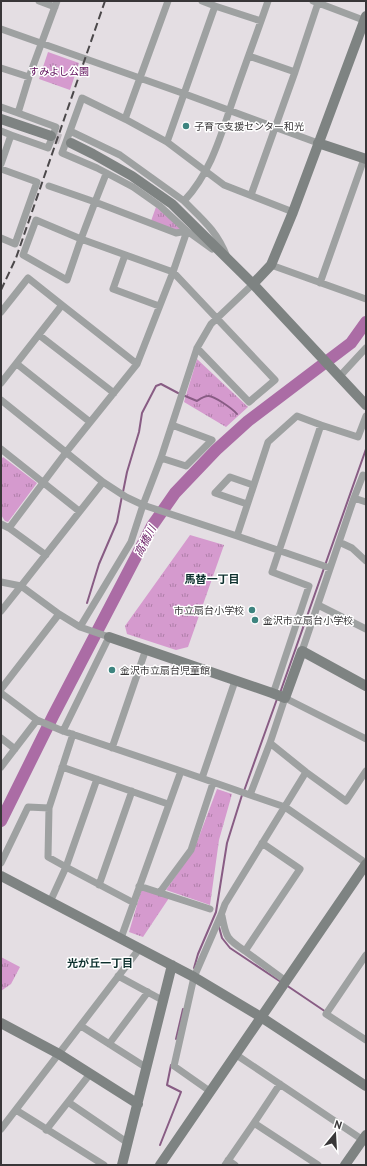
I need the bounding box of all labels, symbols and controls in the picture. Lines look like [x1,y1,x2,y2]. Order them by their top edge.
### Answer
park label: すみよし公園 [29,65,89,78]
place label: 子育て支援センター和光 [194,120,304,133]
marker: 子育て支援センター和光 [181,121,191,131]
water label: 高橋川 [131,522,159,559]
district label: 馬替一丁目 [185,572,240,586]
place label: 市立扇台小学校 [174,604,244,617]
marker: 市立扇台小学校 [247,605,257,615]
place label: 金沢市立扇台小学校 [263,614,353,627]
marker: 金沢市立扇台小学校 [250,615,260,625]
place label: 金沢市立扇台児童館 [120,664,210,677]
marker: 金沢市立扇台児童館 [107,665,117,675]
district label: 光が丘一丁目 [67,956,133,970]
north arrow [315,1114,355,1154]
text: N [332,1117,344,1132]

